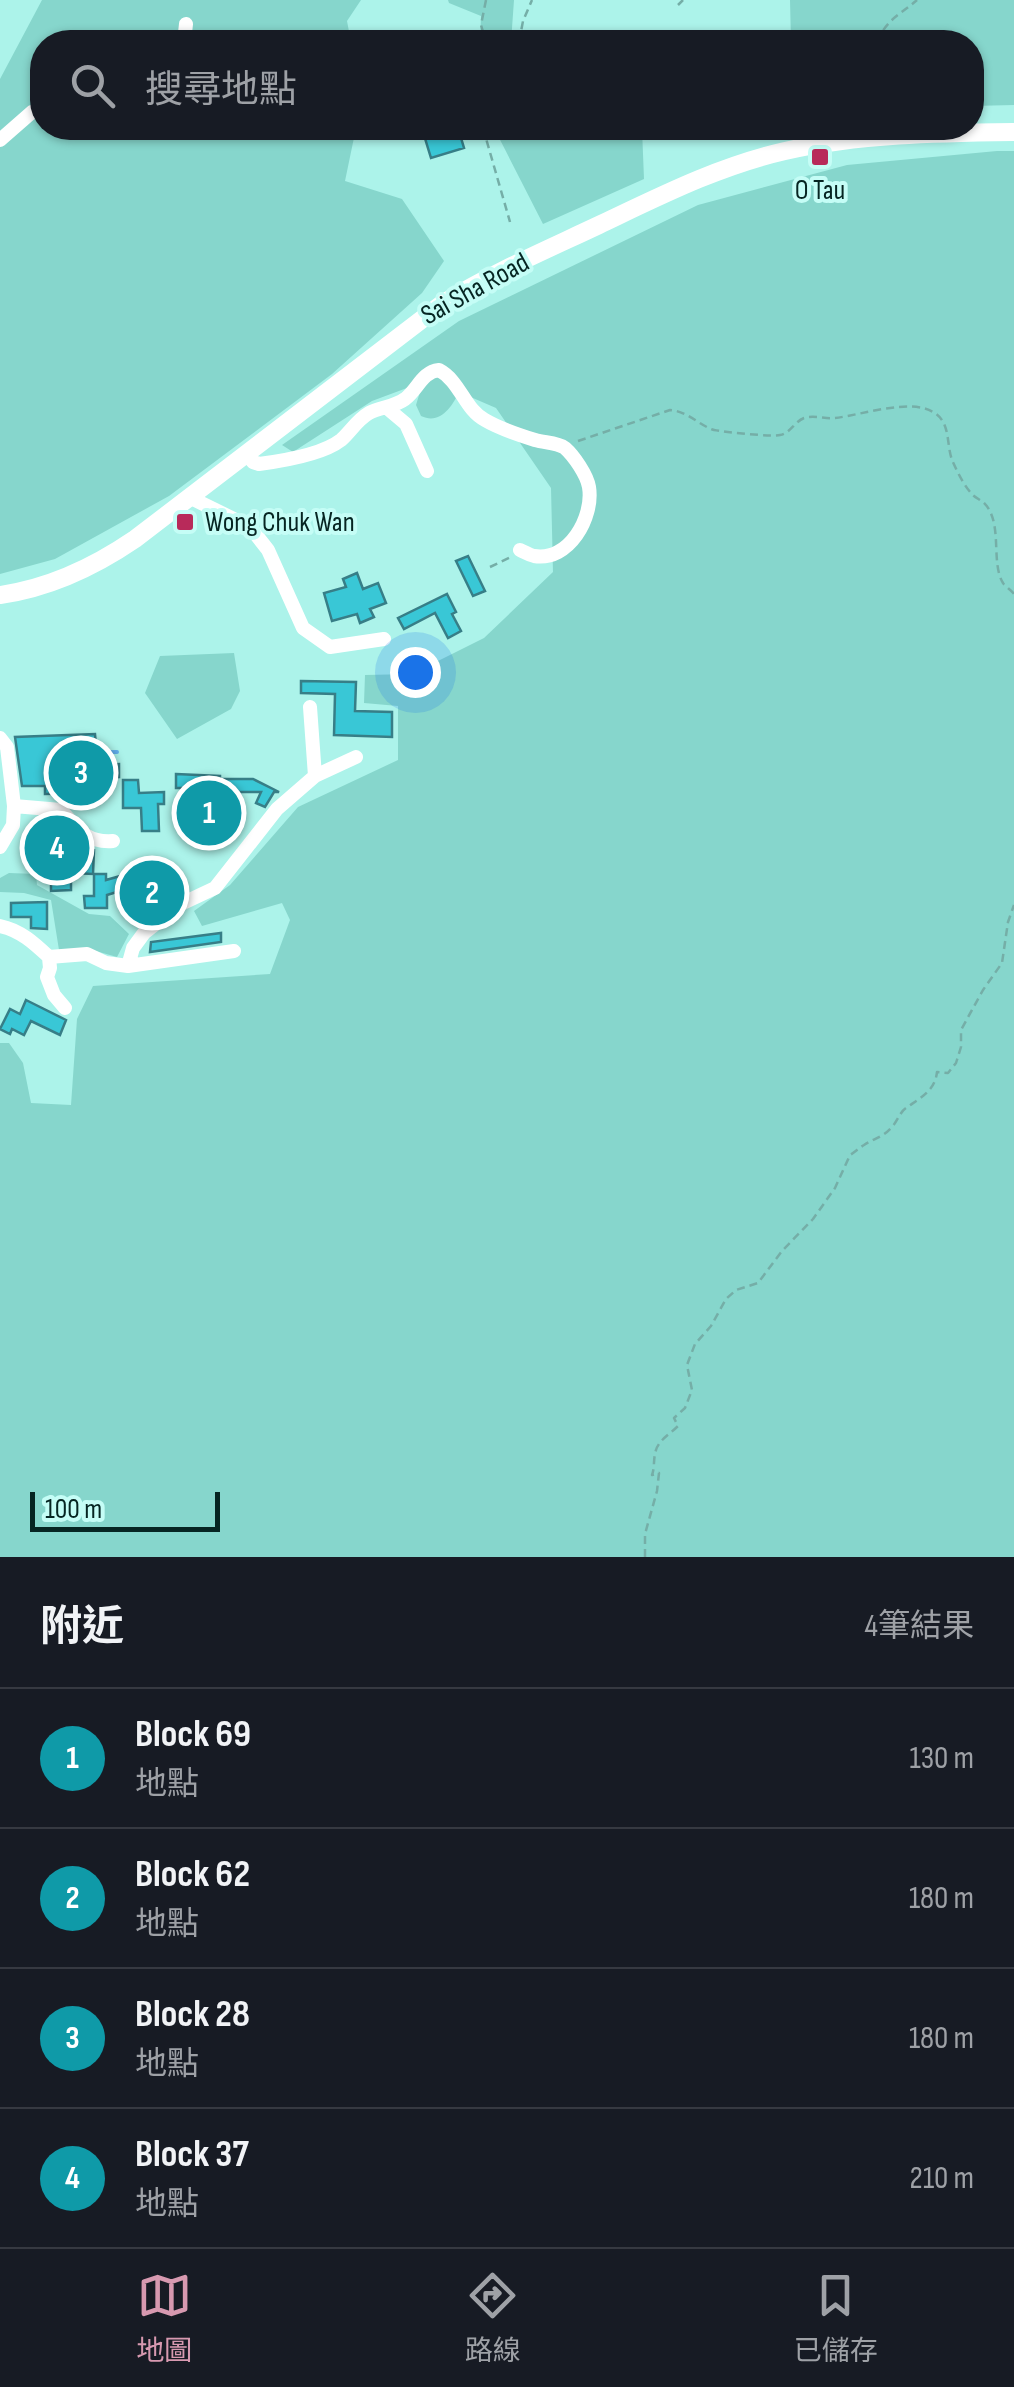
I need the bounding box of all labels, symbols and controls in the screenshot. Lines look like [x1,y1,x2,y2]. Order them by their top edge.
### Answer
search box [30,30,984,140]
icon: search [65,58,120,113]
text: 搜尋地點 [145,68,297,113]
marker: O Tau [809,146,831,168]
place label: O Tau [795,174,845,207]
street label: Sai Sha Road [415,246,535,332]
place label: Wong Chuk Wan [205,506,355,539]
marker: Wong Chuk Wan [174,511,196,533]
your location [390,647,441,698]
pin: 3 [48,736,114,810]
pin: 1 [176,776,242,850]
pin: 4 [24,810,90,886]
pin: 2 [120,856,184,930]
scale bar [30,1487,220,1532]
text: 100 m [45,1493,102,1526]
text: 附近 [40,1602,124,1653]
text: 4筆結果 [865,1607,974,1646]
text: Block 69 [135,1712,251,1757]
text: 1 [66,1739,79,1778]
text: 130 m [909,1739,974,1778]
text: 地點 [135,1765,199,1804]
text: Block 62 [135,1852,250,1897]
text: 2 [65,1879,80,1918]
text: 180 m [909,1879,974,1918]
text: 地點 [135,1905,199,1944]
text: Block 28 [135,1992,250,2037]
text: 3 [65,2019,80,2058]
text: 180 m [909,2019,974,2058]
text: 地點 [135,2045,199,2084]
text: Block 37 [135,2132,249,2177]
text: 4 [65,2159,80,2198]
text: 210 m [910,2159,974,2198]
text: 地點 [135,2185,199,2224]
tab: 地圖 [136,2268,192,2368]
tab: 路線 [465,2268,521,2368]
tab: 已儲存 [794,2268,878,2368]

